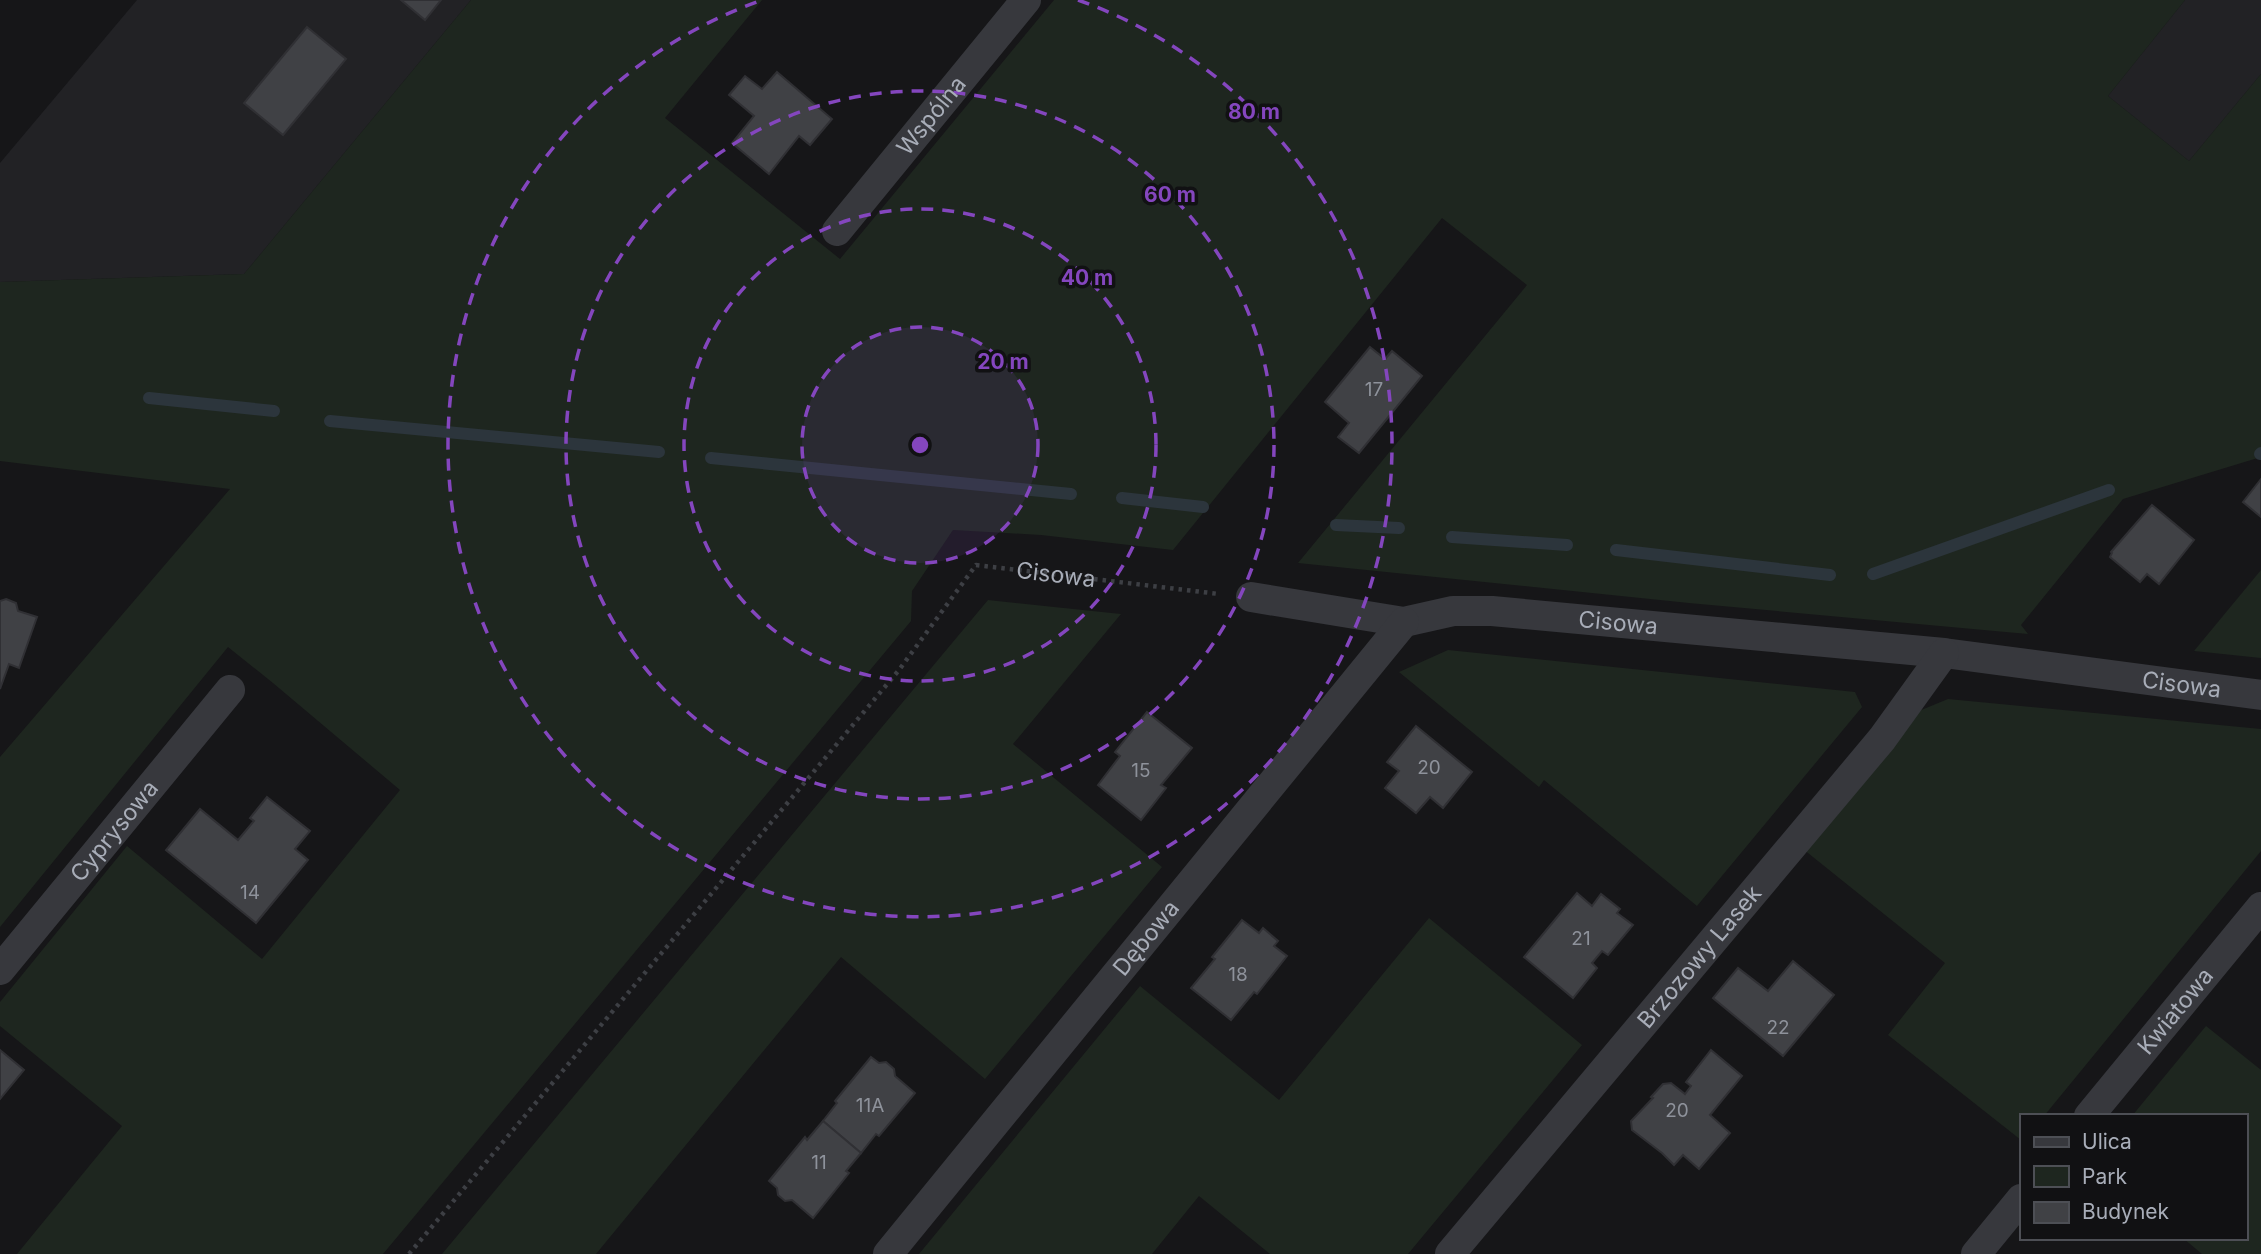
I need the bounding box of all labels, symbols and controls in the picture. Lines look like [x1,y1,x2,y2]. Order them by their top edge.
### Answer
street label: Wspólna [891,70,972,161]
text: 80 m [1228,99,1280,124]
text: 60 m [1144,182,1196,207]
text: 40 m [1061,265,1113,290]
text: 20 m [977,349,1029,374]
house number: 17 [1365,378,1383,401]
centre of rings [908,433,932,457]
street label: Cisowa [1015,556,1097,593]
street label: Cisowa [1577,605,1659,640]
street label: Cisowa [2140,665,2223,704]
house number: 20 [1417,756,1441,779]
house number: 15 [1131,759,1151,782]
street label: Cyprysowa [64,774,164,887]
street label: Brzozowy Lasek [1632,879,1767,1034]
house number: 14 [240,881,260,904]
street label: Dębowa [1107,895,1185,981]
house number: 21 [1571,927,1591,950]
street label: Kwiatowa [2132,962,2219,1060]
house number: 18 [1228,963,1248,986]
house number: 22 [1766,1016,1790,1039]
house number: 11A [856,1094,884,1117]
house number: 20 [1665,1099,1689,1122]
legend [2020,1114,2247,1240]
text: Ulica [2082,1129,2132,1154]
house number: 11 [811,1151,827,1174]
text: Park [2082,1164,2127,1189]
text: Budynek [2082,1199,2170,1224]

